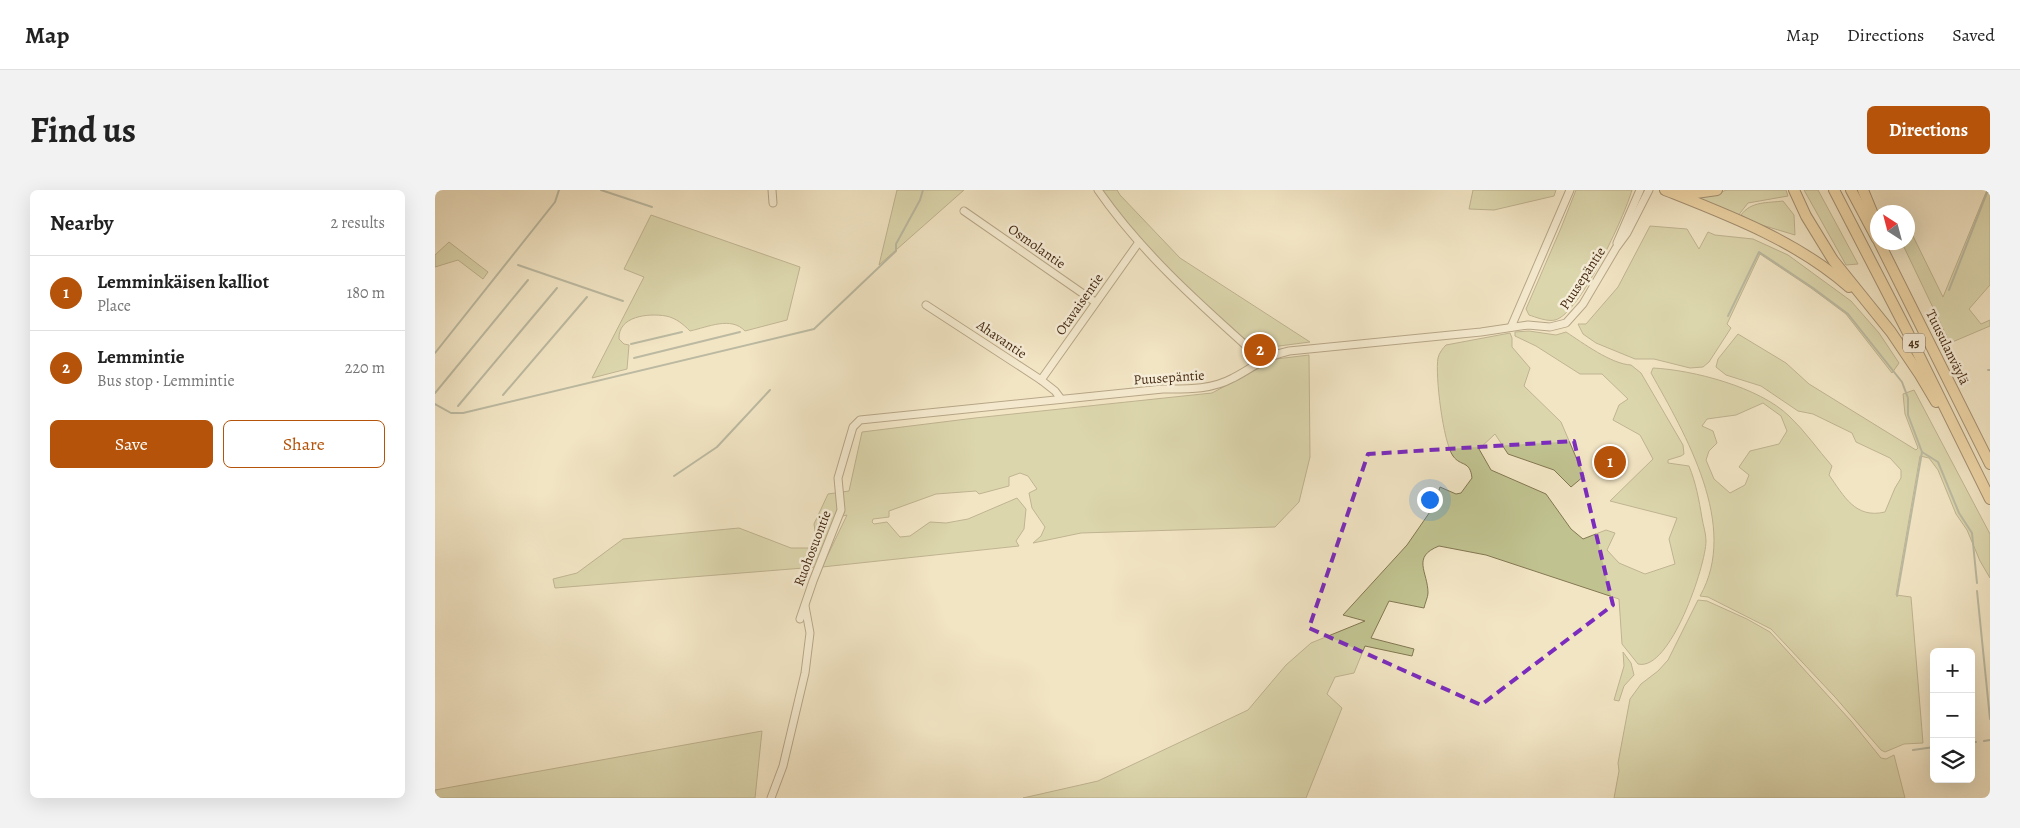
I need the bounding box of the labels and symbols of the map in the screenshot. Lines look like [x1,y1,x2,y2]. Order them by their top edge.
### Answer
north arrow [1870,205,1915,250]
street label: Osmolantie [1004,220,1069,273]
street label: Puusepäntie [1555,243,1610,313]
street label: Otavaisentie [1051,270,1108,339]
street label: Tuusulanväylä [1921,306,1974,388]
street label: Ahavantie [972,315,1031,363]
pin: 2 [1244,331,1276,369]
road number: 45 [1903,334,1925,352]
street label: Puusepäntie [1133,366,1205,389]
pin: 1 [1594,443,1626,481]
your location [1417,487,1443,513]
street label: Ruohosuontie [789,508,836,589]

